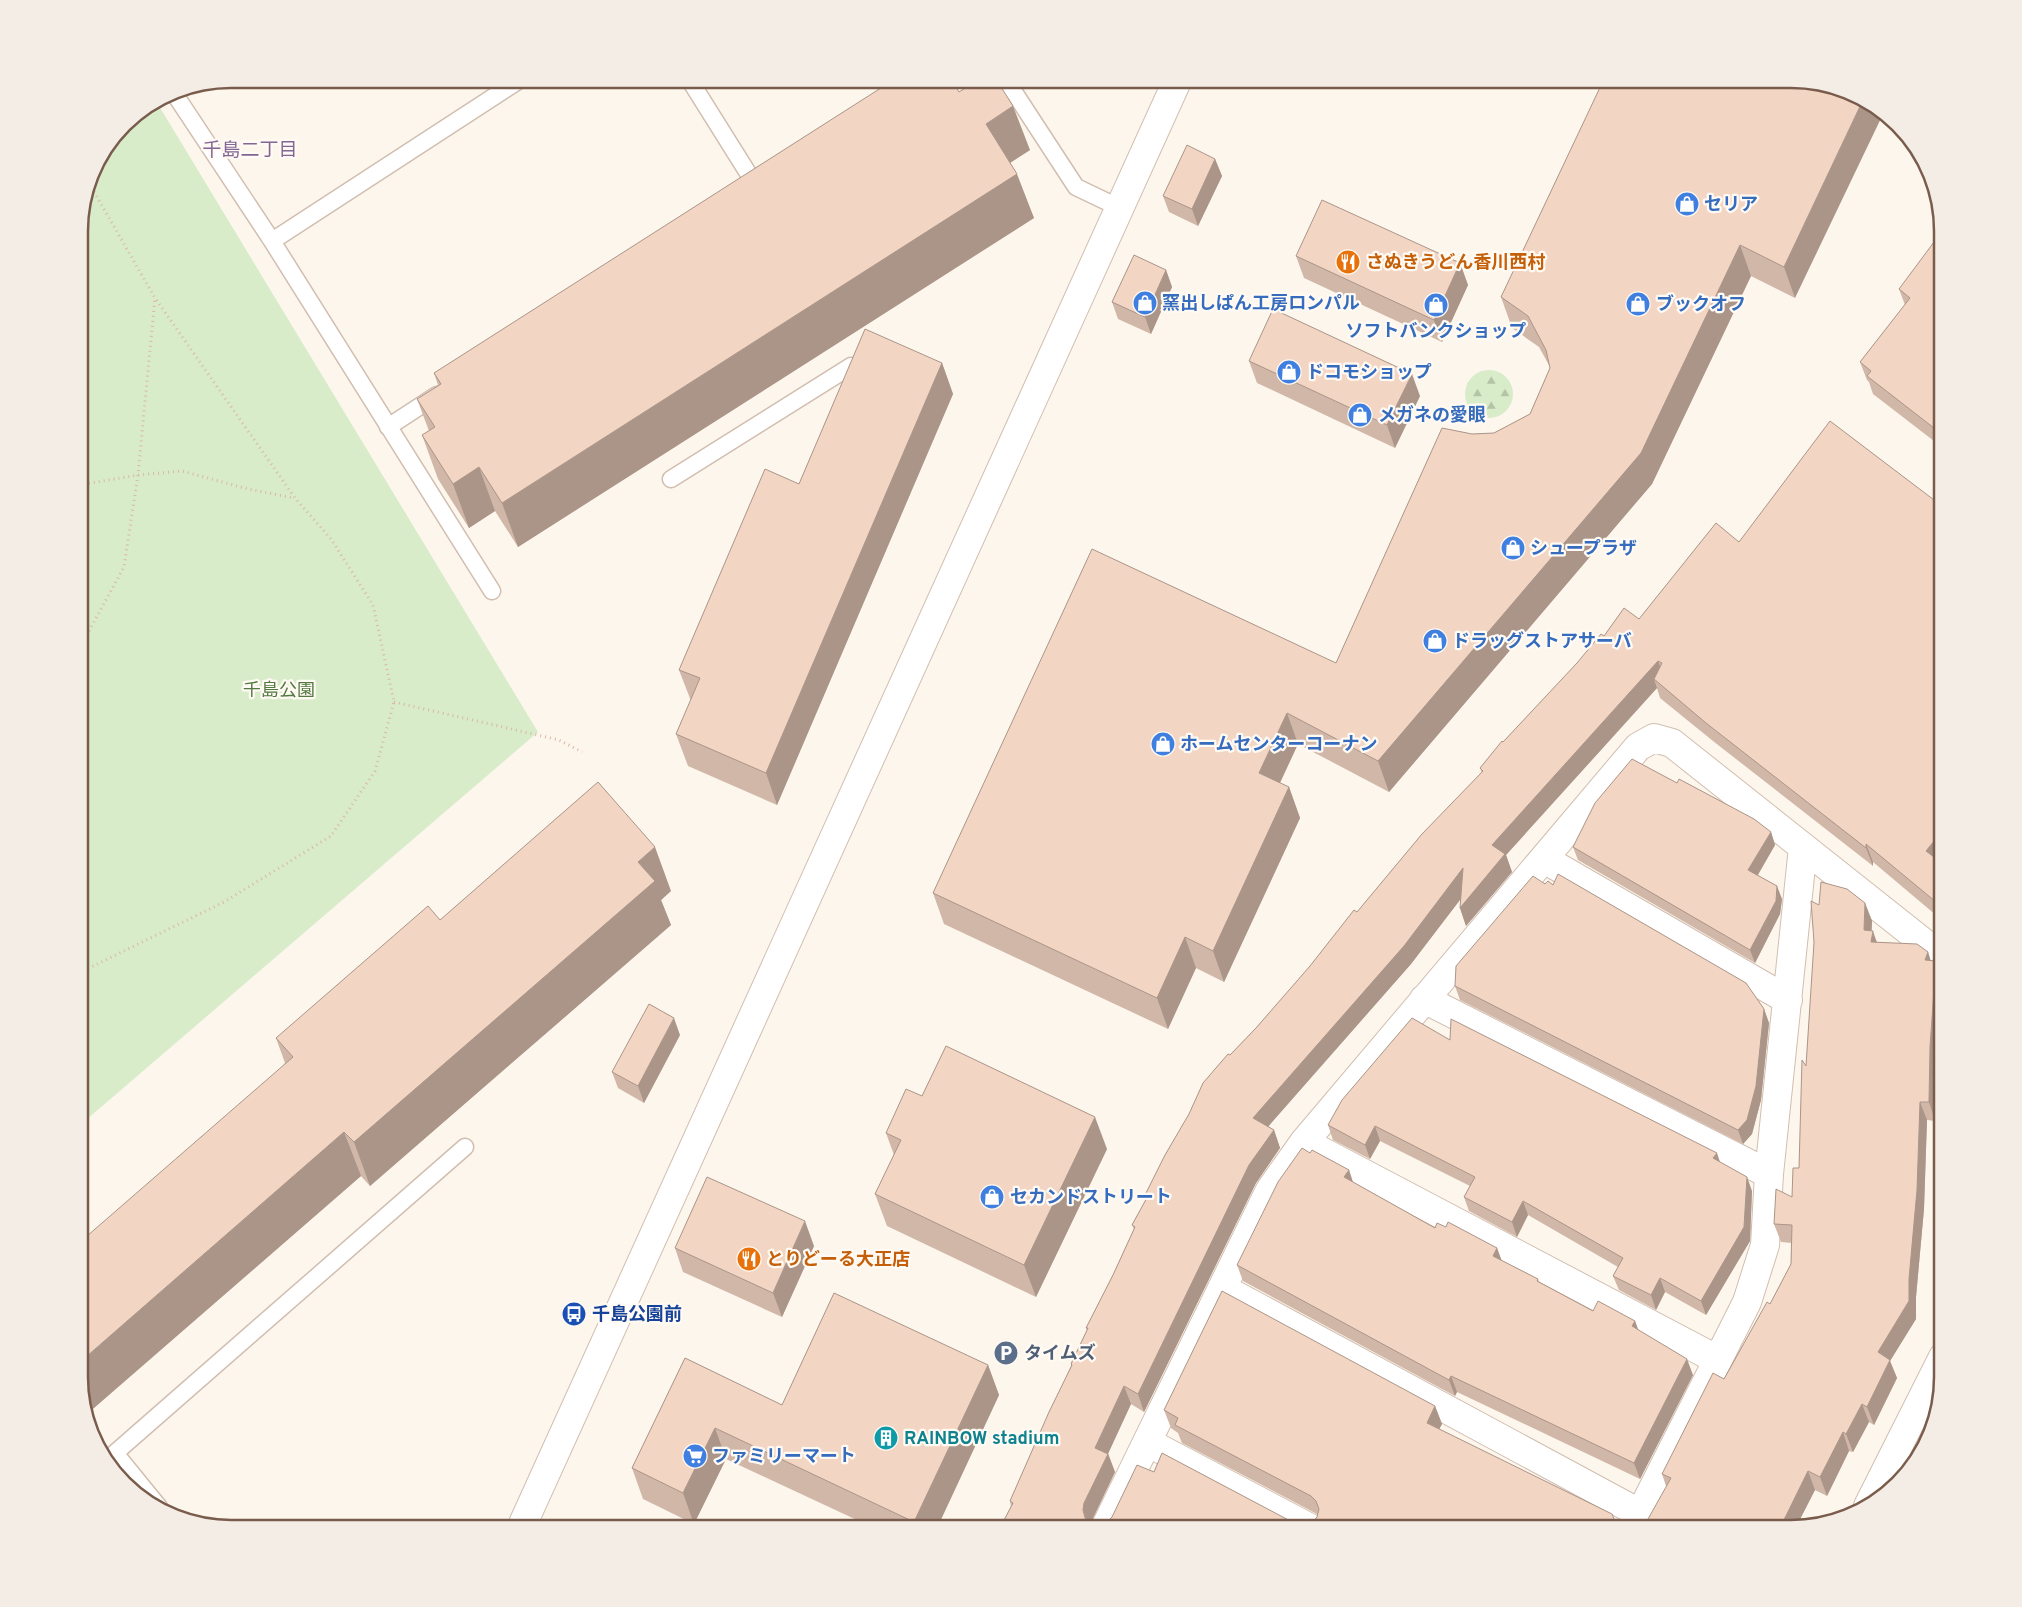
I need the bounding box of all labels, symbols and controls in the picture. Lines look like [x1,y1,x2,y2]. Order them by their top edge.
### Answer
district label: 千島二丁目 [202,139,298,163]
shop icon: セリア [1674,191,1700,217]
place label: セリア [1704,194,1758,217]
restaurant icon: さぬきうどん香川西村 [1335,249,1361,275]
place label: さぬきうどん香川西村 [1366,252,1545,275]
shop icon: 窯出しぱん工房ロンパル [1132,290,1158,316]
shop icon: ブックオフ [1625,291,1651,317]
shop icon: ソフトバンクショップ [1423,292,1449,318]
place label: 窯出しぱん工房ロンパル [1162,293,1360,316]
place label: ブックオフ [1656,294,1746,317]
place label: ソフトバンクショップ [1346,321,1526,344]
shop icon: ドコモショップ [1276,359,1302,385]
place label: ドコモショップ [1306,362,1432,385]
shop icon: メガネの愛眼 [1347,402,1373,428]
place label: メガネの愛眼 [1378,405,1486,428]
shop icon: シュープラザ [1500,535,1526,561]
place label: シュープラザ [1530,538,1637,561]
shop icon: ドラッグストアサーバ [1422,628,1448,654]
place label: ドラッグストアサーバ [1452,631,1632,654]
park label: 千島公園 [243,680,315,703]
shop icon: ホームセンターコーナン [1150,731,1176,757]
place label: ホームセンターコーナン [1180,734,1377,757]
shop icon: セカンドストリート [979,1184,1005,1210]
place label: セカンドストリート [1010,1187,1172,1210]
restaurant icon: とりどーる大正店 [736,1246,762,1272]
place label: とりどーる大正店 [766,1249,910,1272]
bus stop icon: 千島公園前 [561,1301,587,1327]
place label: 千島公園前 [592,1304,682,1327]
parking icon: タイムズ [993,1340,1019,1366]
place label: タイムズ [1024,1343,1096,1366]
building icon: RAINBOW stadium [873,1425,899,1451]
place label: RAINBOW stadium [904,1428,1060,1451]
supermarket icon: ファミリーマート [682,1443,708,1469]
place label: ファミリーマート [712,1446,856,1469]

